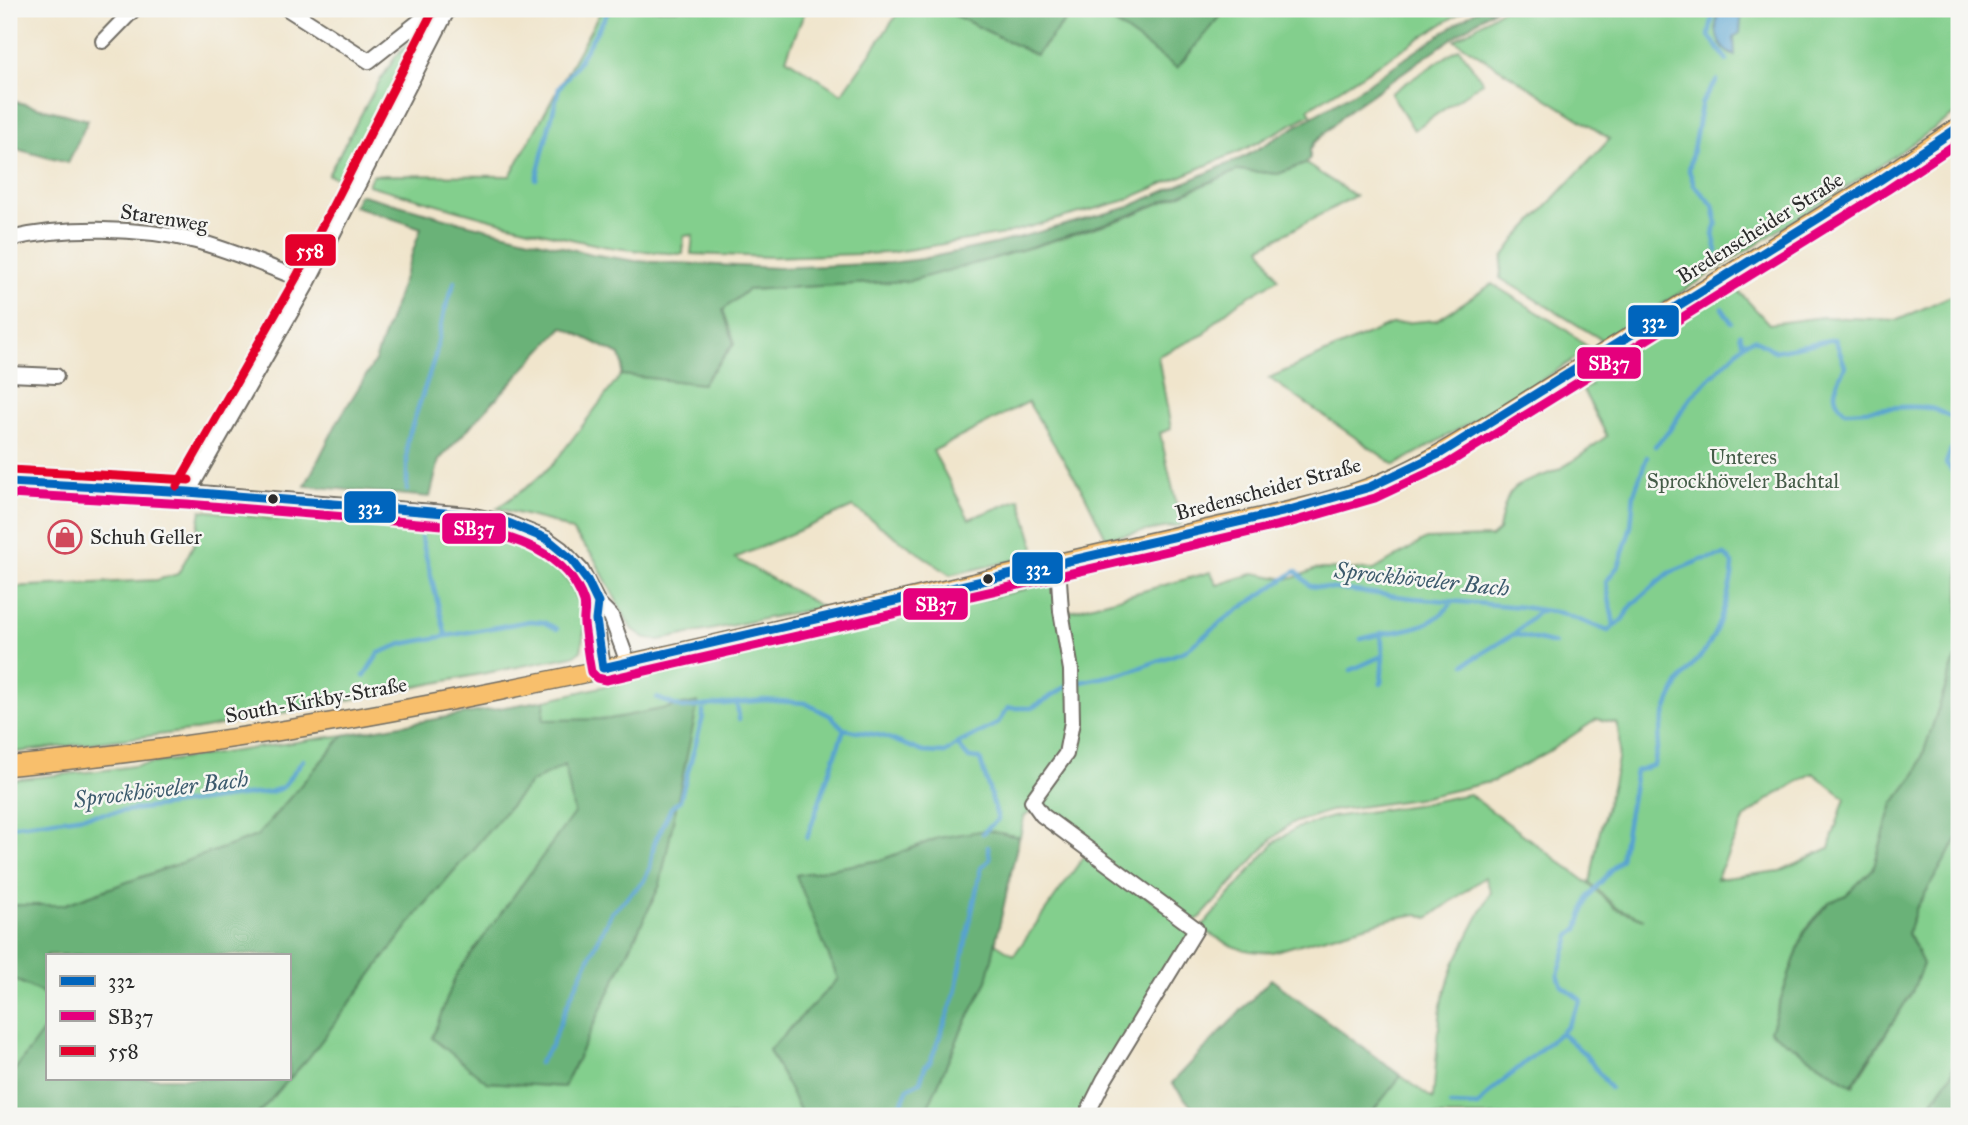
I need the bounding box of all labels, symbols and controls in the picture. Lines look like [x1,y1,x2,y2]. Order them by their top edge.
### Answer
street label: Bredenscheider Straße [1672,166,1848,290]
street label: Starenweg [118,198,210,238]
line badge: 558 [284,233,337,267]
text: 558 [296,239,324,262]
line badge: 332 [1627,304,1680,338]
text: 332 [1642,310,1667,334]
line badge: SB37 [1576,346,1642,380]
text: SB37 [1588,352,1630,376]
park label: Unteres Sprockhöveler Bachtal [1647,444,1839,494]
street label: Bredenscheider Straße [1172,452,1364,526]
line badge: 332 [343,490,397,524]
unlabelled marker [266,492,280,506]
text: 332 [358,496,383,520]
line badge: SB37 [441,512,507,545]
text: SB37 [453,517,495,541]
shop icon: Schuh Geller [46,518,84,556]
place label: Schuh Geller [90,524,202,550]
line badge: 332 [1011,551,1064,585]
water label: Sprockhöveler Bach [1332,556,1511,603]
text: 332 [1026,557,1051,581]
unlabelled marker [981,572,995,586]
line badge: SB37 [902,587,969,621]
text: SB37 [915,593,957,617]
street label: South-Kirkby-Straße [223,671,409,729]
water label: Sprockhöveler Bach [71,764,250,815]
legend [46,954,290,1080]
text: 332 [108,968,136,994]
text: SB37 [108,1004,154,1030]
text: 558 [108,1038,139,1064]

